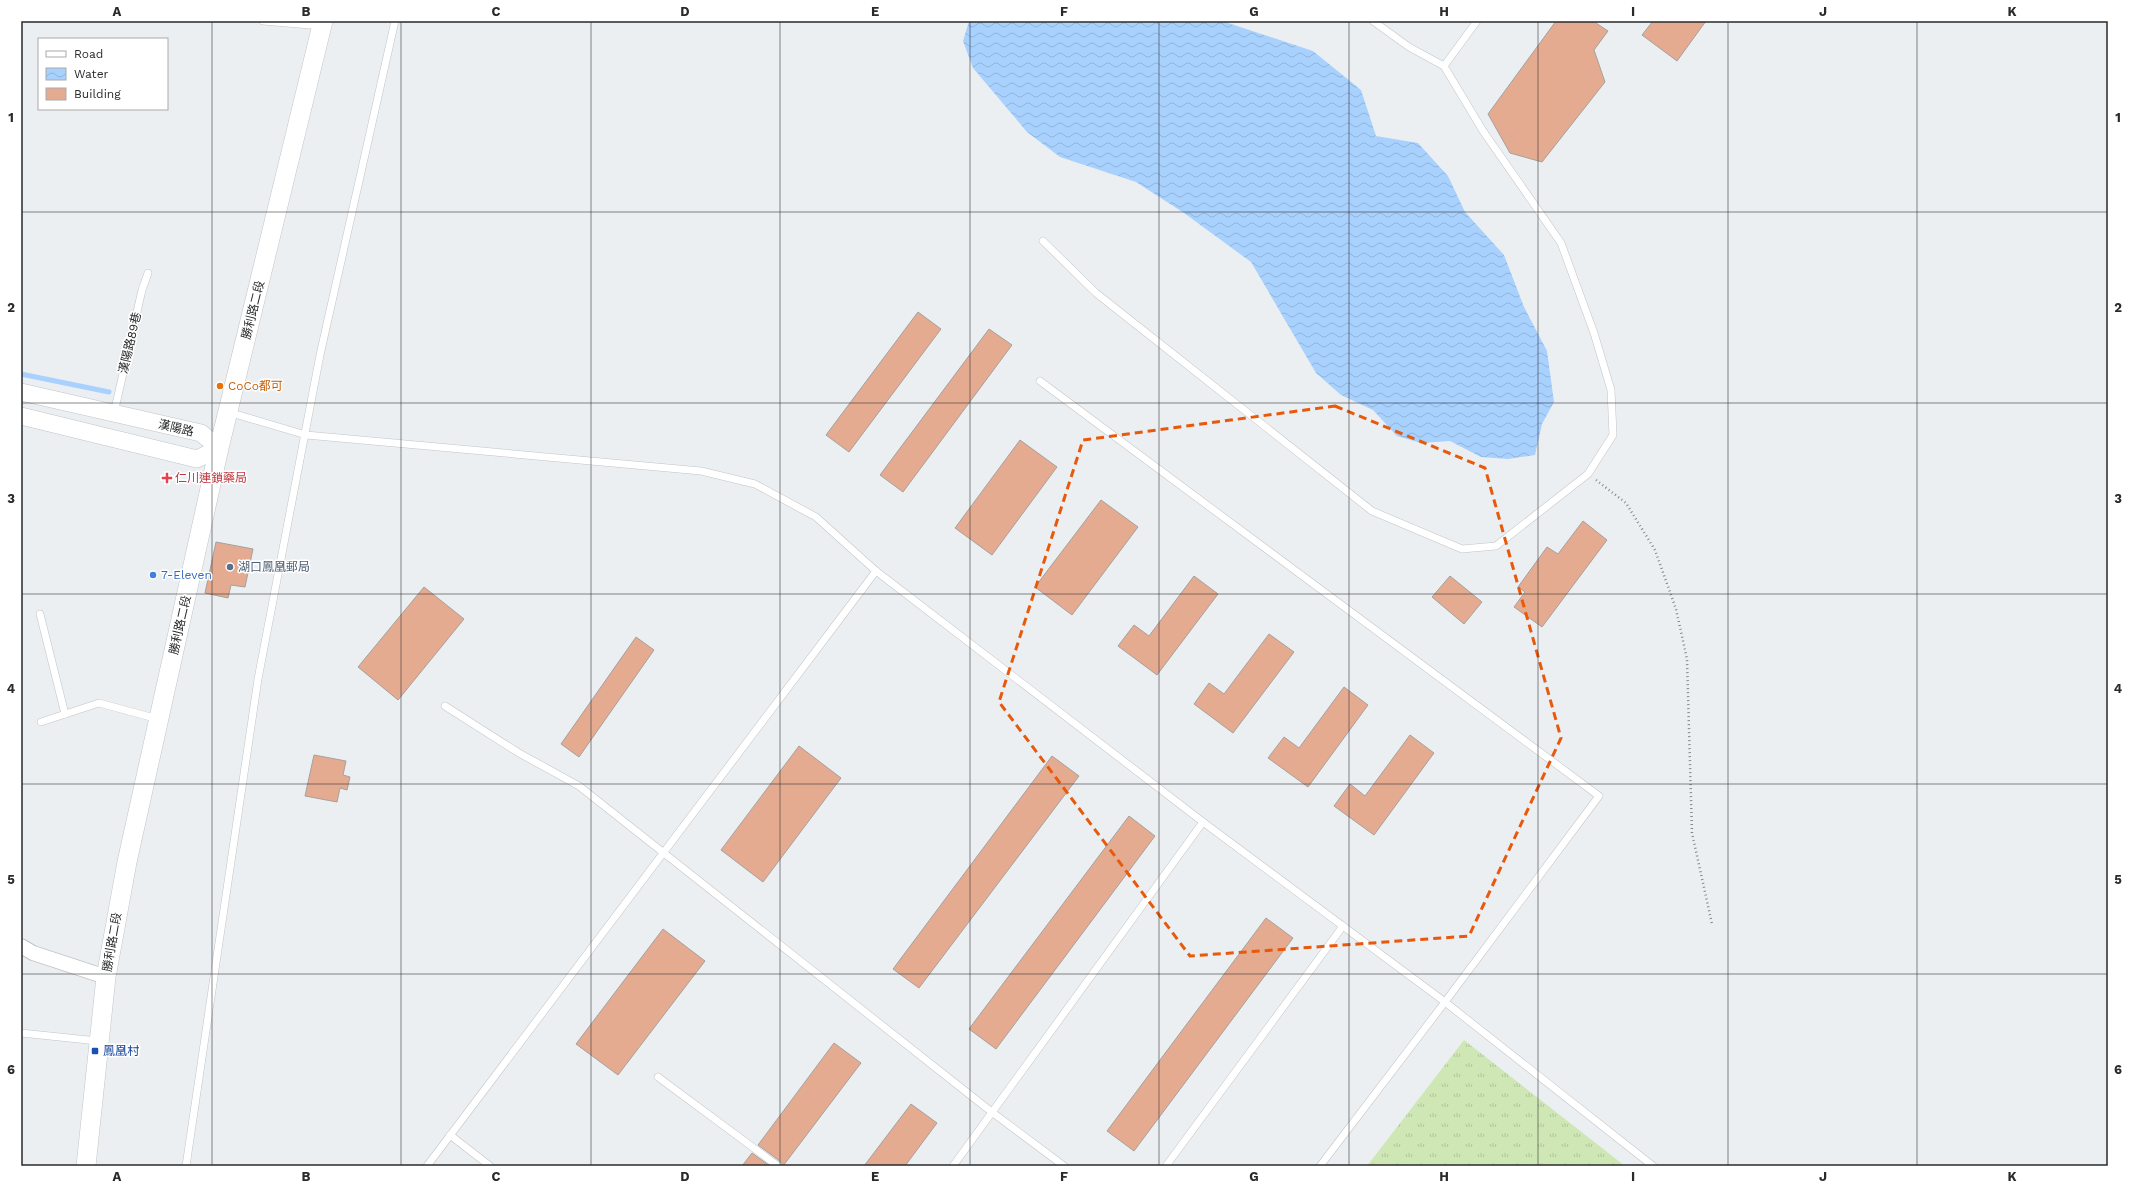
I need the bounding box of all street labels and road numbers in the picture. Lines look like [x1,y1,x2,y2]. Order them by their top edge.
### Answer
street label: 勝利路二段 [239,279,267,341]
street label: 漢陽路89巷 [116,311,144,375]
street label: 漢陽路 [157,417,195,439]
street label: 勝利路二段 [166,594,194,656]
street label: 勝利路二段 [100,911,124,973]

